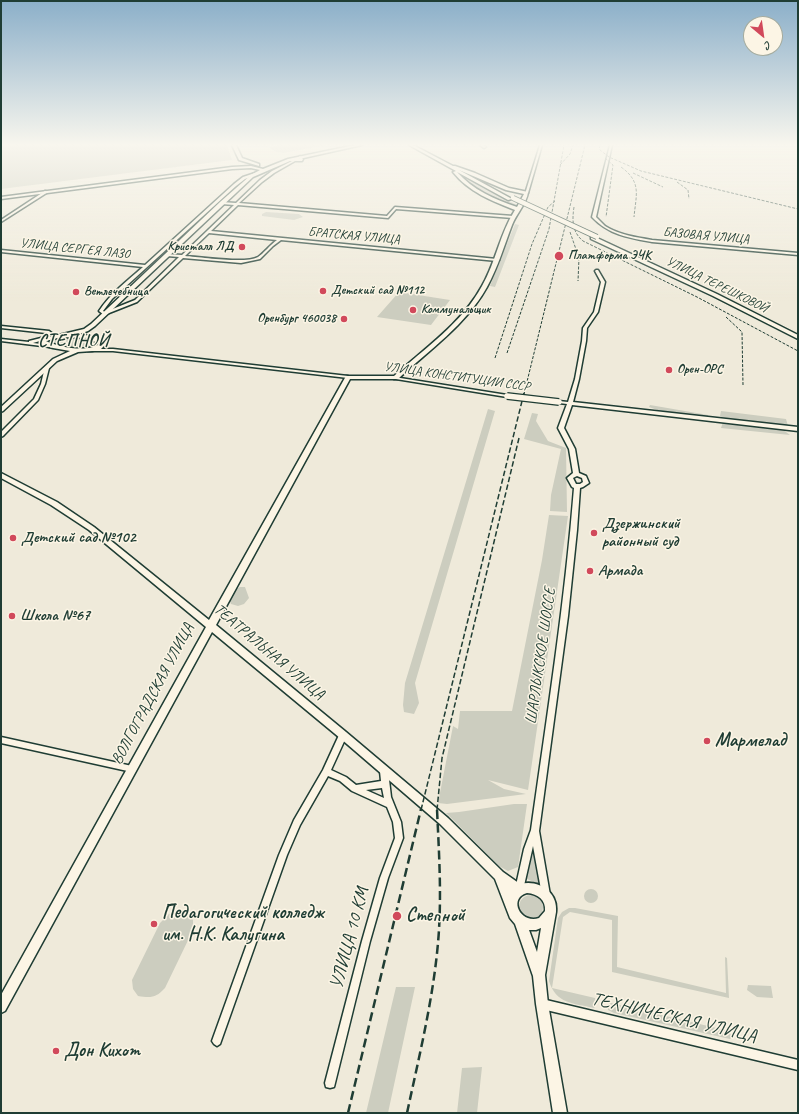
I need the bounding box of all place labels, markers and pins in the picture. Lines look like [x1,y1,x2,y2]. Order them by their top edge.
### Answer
place label: Кристалл ЛД [168,239,234,255]
marker: Кристалл ЛД [237,242,247,252]
place label: Платформа ЭЧК [568,248,651,264]
marker: Платформа ЭЧК [553,250,565,262]
place label: Детский сад №112 [331,283,424,299]
place label: Ветлечебница [84,284,148,300]
marker: Детский сад №112 [318,286,328,296]
marker: Ветлечебница [71,287,81,297]
place label: Коммунальщик [421,302,490,318]
marker: Коммунальщик [408,305,418,315]
place label: Оренбург 460038 [257,311,336,327]
marker: Оренбург 460038 [339,314,349,324]
place label: Орен-ОРС [677,362,723,378]
marker: Орен-ОРС [664,365,674,375]
place label: Дзержинский районный суд [602,514,680,552]
place label: Детский сад №102 [21,528,136,548]
marker: Дзержинский районный суд [589,528,599,538]
marker: Детский сад №102 [8,533,18,543]
place label: Армада [598,561,642,581]
marker: Армада [585,566,595,576]
place label: Школа №67 [20,606,90,626]
marker: Школа №67 [7,611,17,621]
place label: Мармелад [715,730,786,752]
marker: Мармелад [702,736,712,746]
place label: Педагогический колледж им. Н.К. Калугина [162,902,324,946]
place label: Степной [406,905,465,927]
marker: Степной [391,910,403,922]
marker: Педагогический колледж им. Н.К. Калугина [149,919,159,929]
place label: Дон Кихот [64,1040,140,1062]
marker: Дон Кихот [51,1046,61,1056]

